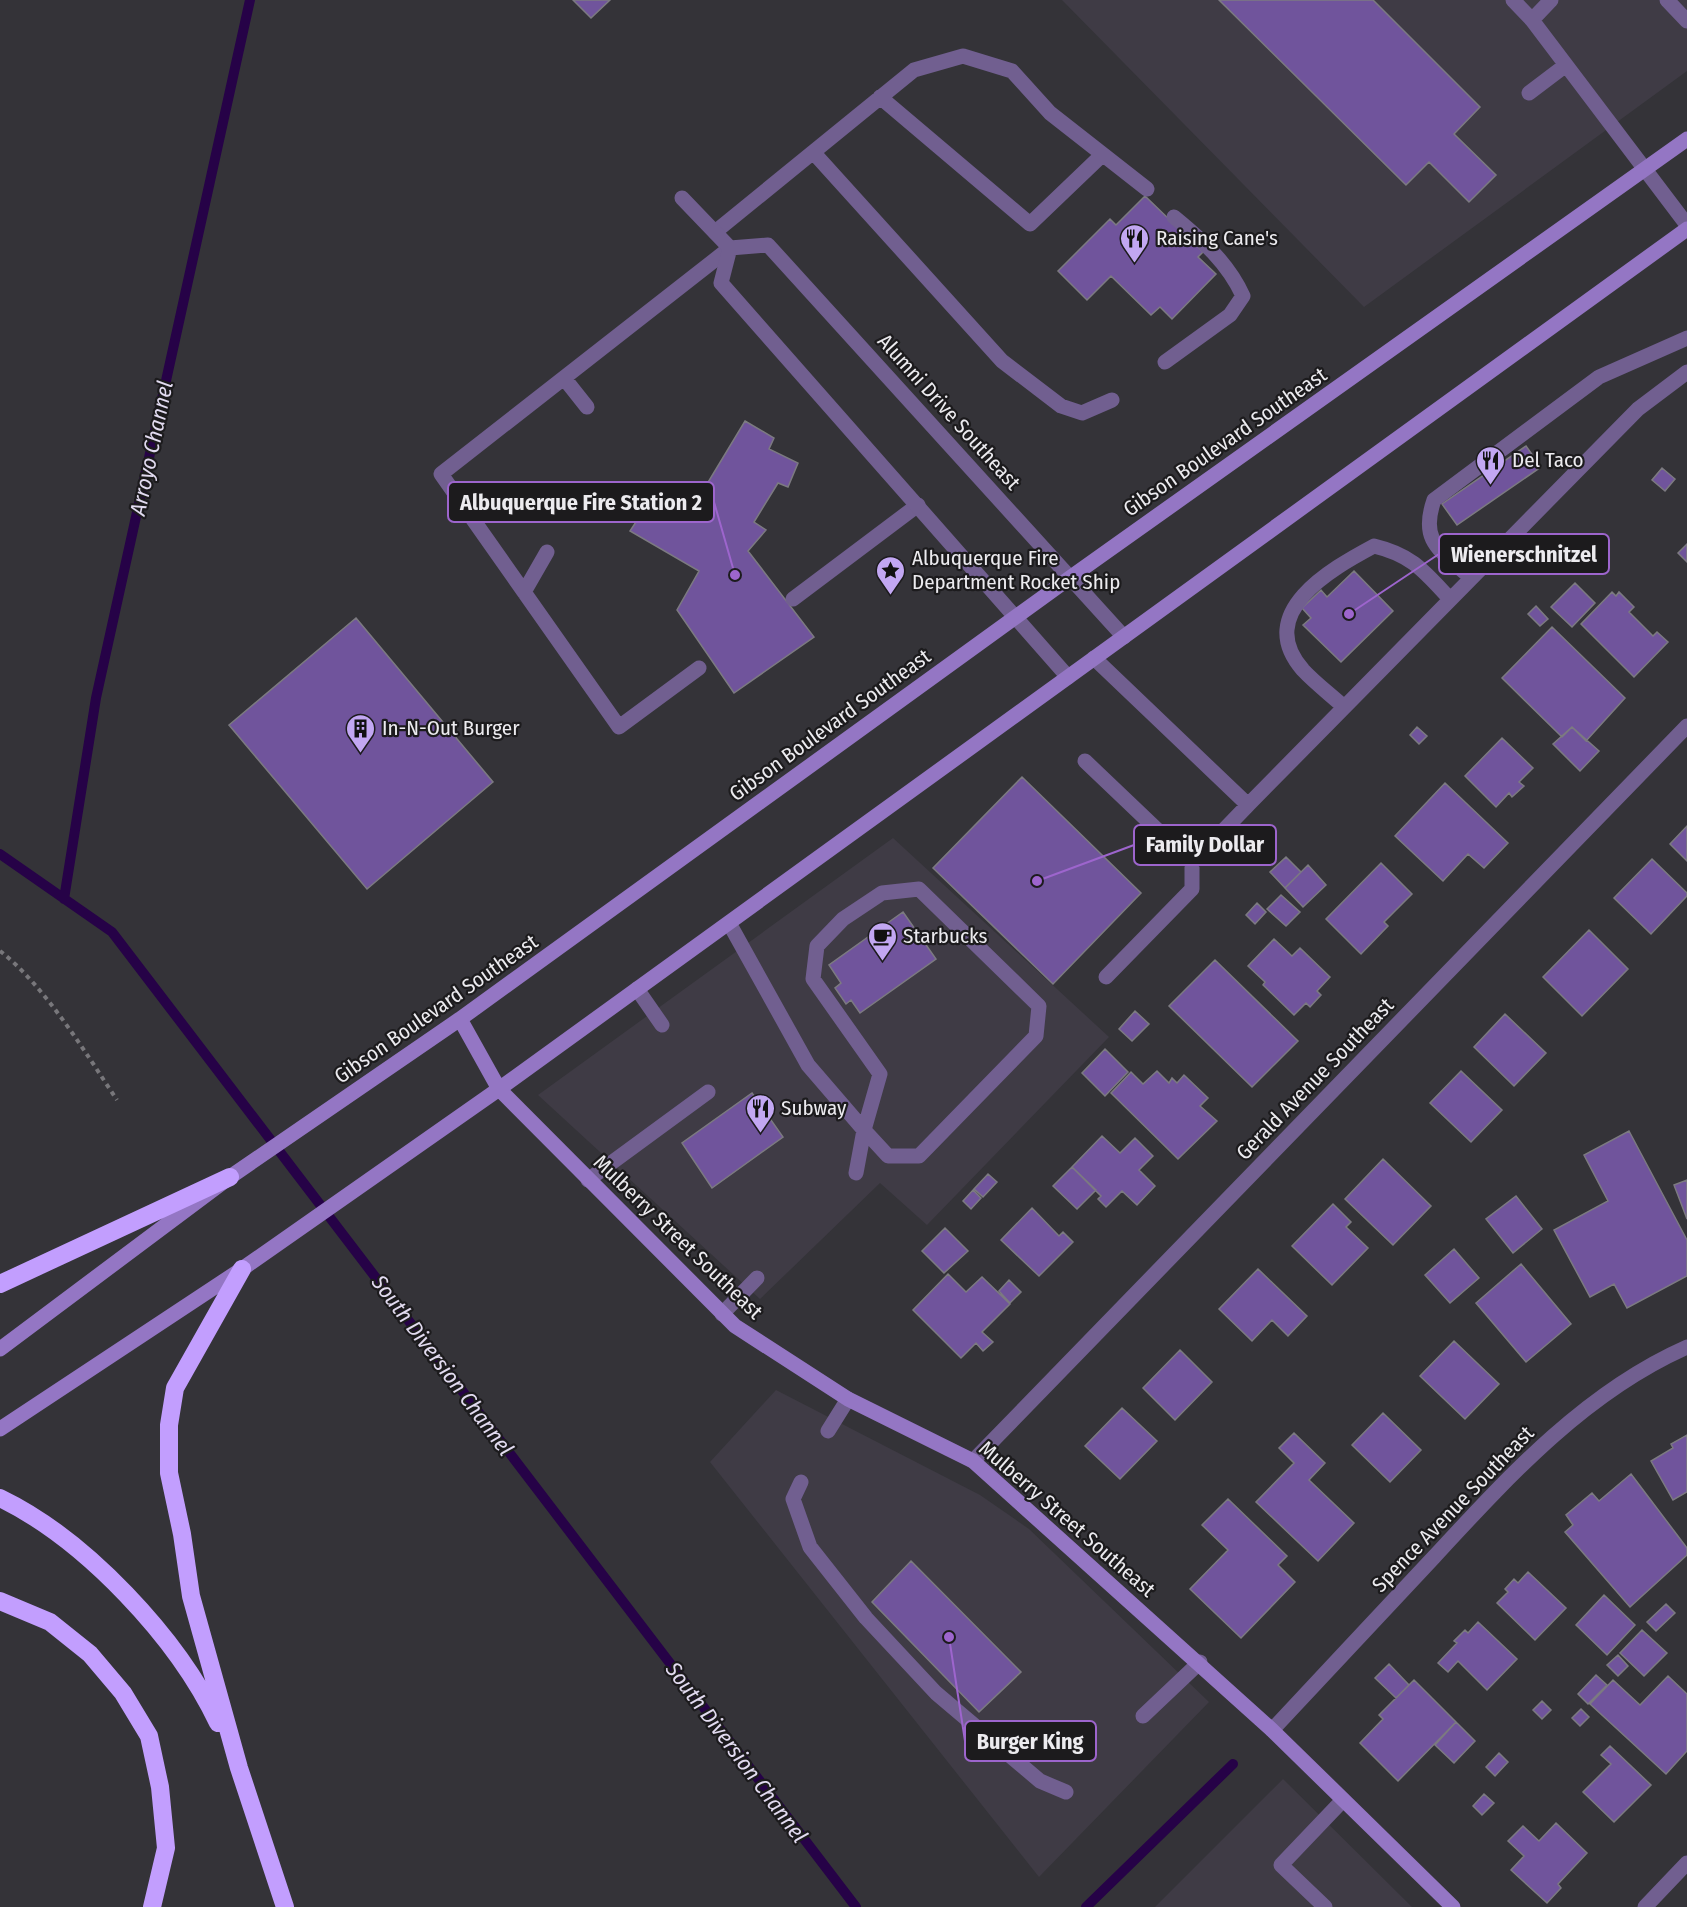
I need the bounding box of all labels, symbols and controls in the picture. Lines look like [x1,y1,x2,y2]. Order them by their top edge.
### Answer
restaurant icon: Raising Cane's [1119,222,1151,264]
place label: Raising Cane's [1156,225,1278,251]
street label: Alumni Drive Southeast [872,329,1026,495]
street label: Gibson Boulevard Southeast [1118,362,1332,522]
water label: Arroyo Channel [124,378,179,519]
restaurant icon: Del Taco [1475,444,1507,486]
place label: Del Taco [1512,447,1584,473]
callout: Albuquerque Fire Station 2 [448,482,714,522]
text: Albuquerque Fire Station 2 [459,489,702,516]
callout: Wienerschnitzel [1439,534,1609,574]
text: Wienerschnitzel [1451,541,1598,568]
place label: Albuquerque Fire Department Rocket Ship [912,545,1120,595]
place icon: Albuquerque Fire Department Rocket Ship [875,554,907,596]
street label: Gibson Boulevard Southeast [724,643,936,807]
building icon: In-N-Out Burger [345,712,377,754]
place label: In-N-Out Burger [382,715,520,741]
callout: Family Dollar [1134,825,1276,865]
text: Family Dollar [1146,831,1265,858]
cafe icon: Starbucks [866,920,898,962]
place label: Starbucks [903,923,988,949]
street label: Gibson Boulevard Southeast [329,929,543,1089]
street label: Gerald Avenue Southeast [1231,992,1399,1166]
restaurant icon: Subway [744,1092,776,1134]
place label: Subway [781,1095,847,1121]
street label: Mulberry Street Southeast [588,1149,768,1325]
water label: South Diversion Channel [365,1269,519,1461]
street label: Spence Avenue Southeast [1367,1420,1539,1598]
street label: Mulberry Street Southeast [974,1435,1161,1603]
water label: South Diversion Channel [659,1656,813,1848]
callout: Burger King [965,1721,1096,1761]
text: Burger King [977,1728,1083,1755]

